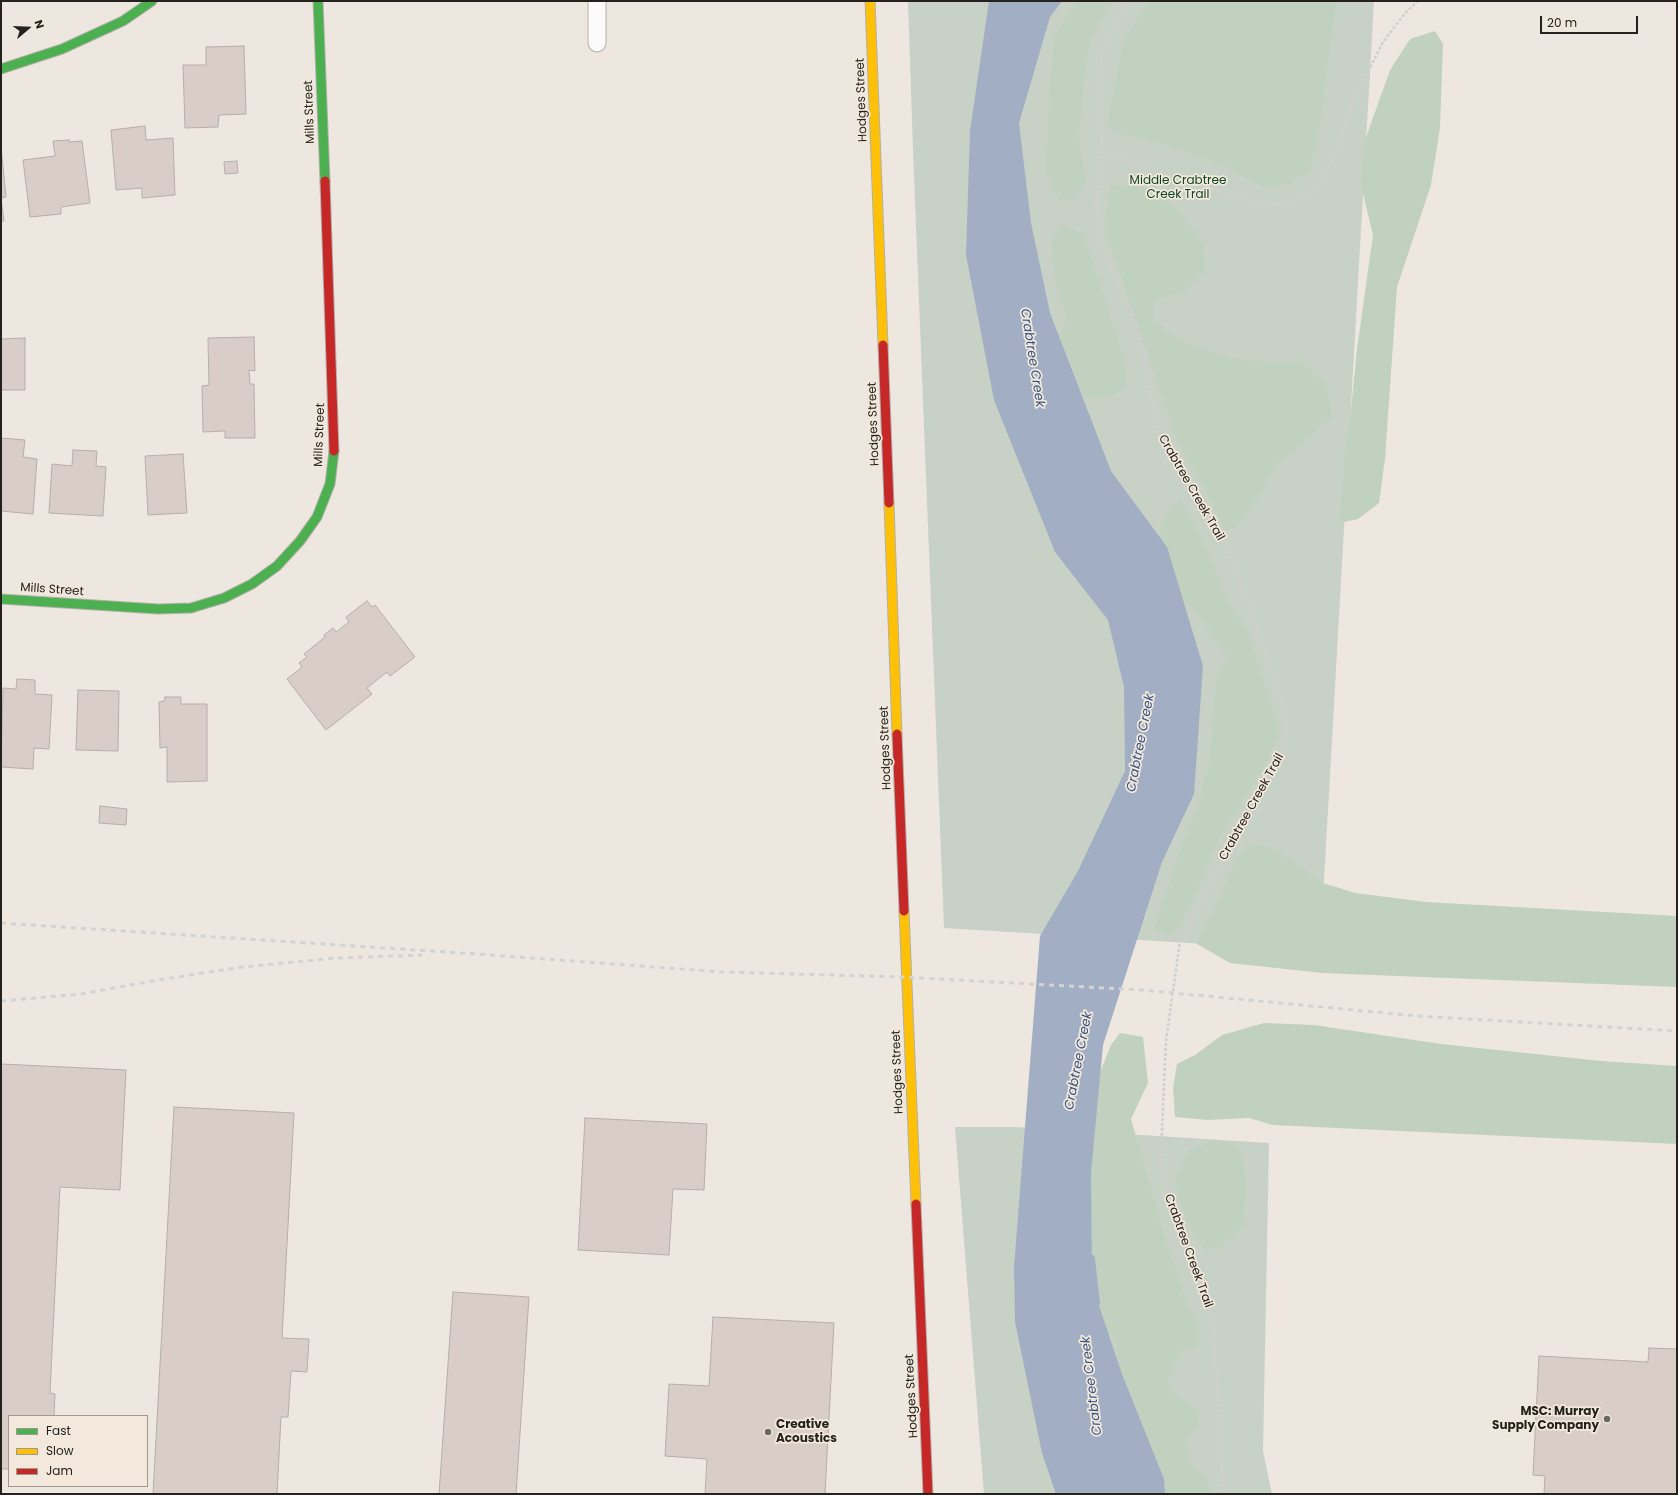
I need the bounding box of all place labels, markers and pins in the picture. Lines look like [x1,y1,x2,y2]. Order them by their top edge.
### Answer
place label: MSC: Murray Supply Company [1492,1405,1599,1433]
marker: MSC: Murray Supply Company [1602,1414,1612,1424]
place label: Creative Acoustics [776,1418,837,1446]
marker: Creative Acoustics [763,1427,773,1437]

